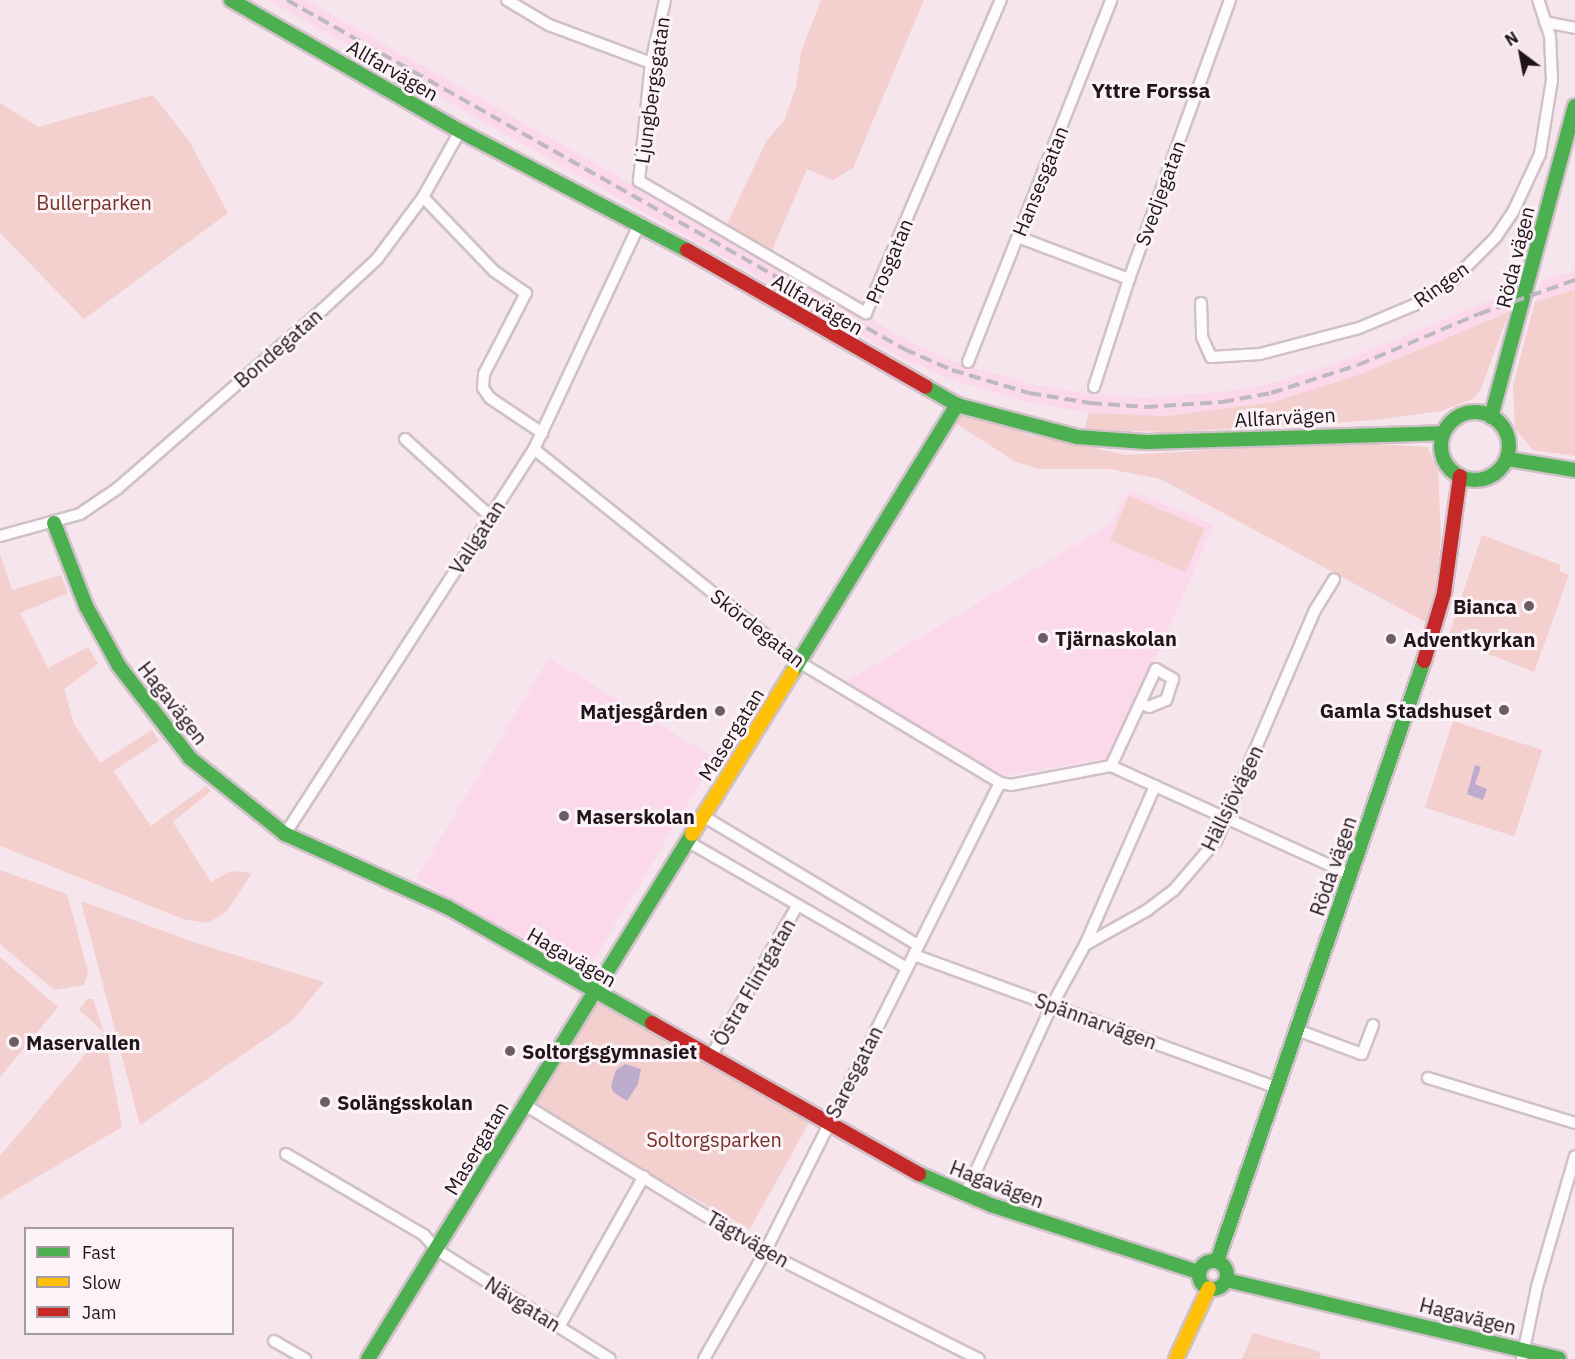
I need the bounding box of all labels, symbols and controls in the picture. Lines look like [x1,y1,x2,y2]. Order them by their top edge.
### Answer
street label: Ljungbergsgatan [630,15,674,165]
north arrow [1491,24,1551,84]
text: N [1501,27,1522,50]
street label: Allfarvägen [343,34,443,106]
district label: Yttre Forssa [1091,77,1211,103]
street label: Hansesgatan [1007,122,1073,240]
street label: Svedjegatan [1130,137,1190,249]
park label: Bullerparken [36,190,152,214]
street label: Röda vägen [1491,204,1539,310]
street label: Prosgatan [860,215,918,307]
street label: Ringen [1409,256,1473,312]
street label: Allfarvägen [768,268,868,340]
street label: Bondegatan [229,303,327,393]
street label: Allfarvägen [1234,402,1336,432]
street label: Vallgatan [444,496,510,578]
street label: Skördegatan [706,584,810,672]
place label: Bianca [1453,594,1517,618]
marker: Bianca [1522,599,1536,613]
place label: Tjärnaskolan [1055,626,1177,650]
place label: Adventkyrkan [1403,627,1535,651]
marker: Tjärnaskolan [1036,631,1050,645]
marker: Adventkyrkan [1384,632,1398,646]
street label: Hagavägen [133,657,213,749]
street label: Masergatan [693,683,769,785]
place label: Gamla Stadshuset [1320,698,1492,722]
place label: Matjesgården [580,699,708,723]
marker: Gamla Stadshuset [1497,703,1511,717]
marker: Matjesgården [713,704,727,718]
street label: Hällsjövägen [1196,741,1268,855]
place label: Maserskolan [576,804,695,828]
marker: Maserskolan [557,809,571,823]
street label: Röda vägen [1305,813,1361,919]
street label: Östra Flintgatan [708,914,800,1050]
street label: Hagavägen [523,922,621,992]
street label: Spännarvägen [1032,988,1160,1054]
street label: Saresgatan [821,1022,887,1122]
place label: Maservallen [26,1030,140,1054]
marker: Maservallen [7,1035,21,1049]
place label: Soltorgsgymnasiet [522,1039,697,1063]
marker: Soltorgsgymnasiet [503,1044,517,1058]
place label: Solängsskolan [337,1090,473,1114]
marker: Solängsskolan [318,1095,332,1109]
street label: Masergatan [439,1097,513,1199]
park label: Soltorgsparken [646,1127,782,1151]
street label: Hagavägen [947,1155,1047,1213]
street label: Tägtvägen [702,1206,794,1272]
legend [24,1227,234,1335]
text: Fast [82,1241,116,1264]
text: Slow [82,1271,121,1294]
street label: Nävgatan [481,1271,565,1337]
street label: Hagavägen [1417,1292,1519,1340]
text: Jam [82,1301,117,1324]

